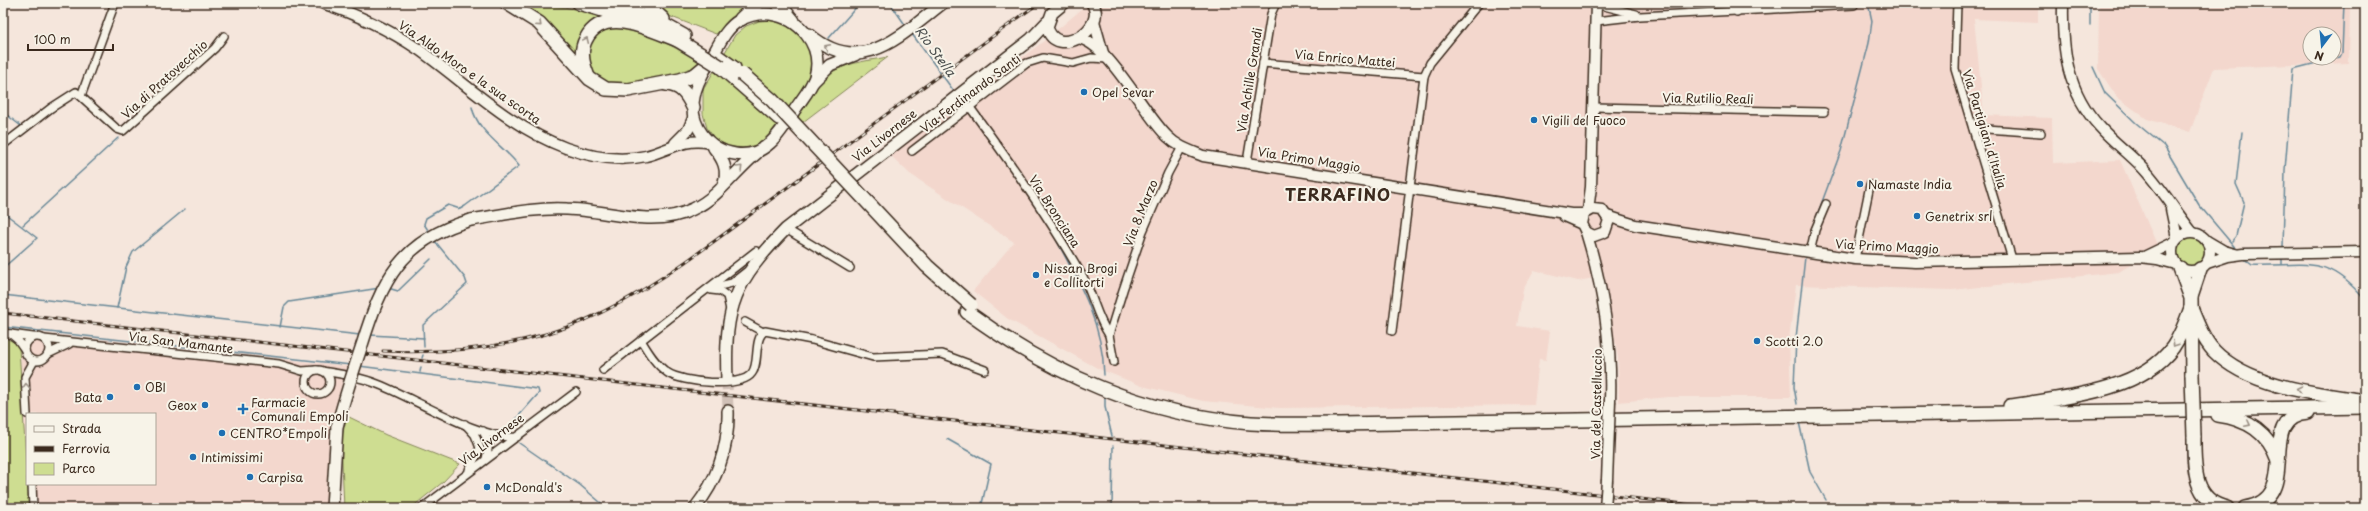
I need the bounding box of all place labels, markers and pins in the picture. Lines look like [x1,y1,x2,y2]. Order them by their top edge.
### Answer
place label: Opel Sevar [1092,83,1154,101]
marker: Opel Sevar [1079,87,1089,97]
place label: Vigili del Fuoco [1542,111,1626,129]
marker: Vigili del Fuoco [1529,115,1539,125]
place label: Namaste India [1868,175,1952,193]
marker: Namaste India [1855,179,1865,189]
place label: Genetrix srl [1925,207,1993,225]
marker: Genetrix srl [1912,211,1922,221]
place label: Nissan Brogi e Collitorti [1044,259,1117,291]
marker: Nissan Brogi e Collitorti [1031,270,1041,280]
place label: Scotti 2.0 [1765,332,1823,350]
marker: Scotti 2.0 [1752,336,1762,346]
place label: OBI [145,378,166,396]
marker: OBI [132,382,142,392]
place label: Bata [74,388,102,406]
marker: Bata [105,392,115,402]
place label: Farmacie Comunali Empoli [251,393,349,425]
place label: Geox [168,396,197,414]
marker: Geox [200,400,210,410]
marker: Farmacie Comunali Empoli [238,404,248,414]
place label: CENTRO*Empoli [230,424,327,442]
marker: CENTRO*Empoli [217,428,227,438]
place label: Intimissimi [201,448,263,466]
marker: Intimissimi [188,452,198,462]
place label: Carpisa [258,468,303,486]
marker: Carpisa [245,472,255,482]
place label: McDonald's [495,478,563,496]
marker: McDonald's [482,482,492,492]

